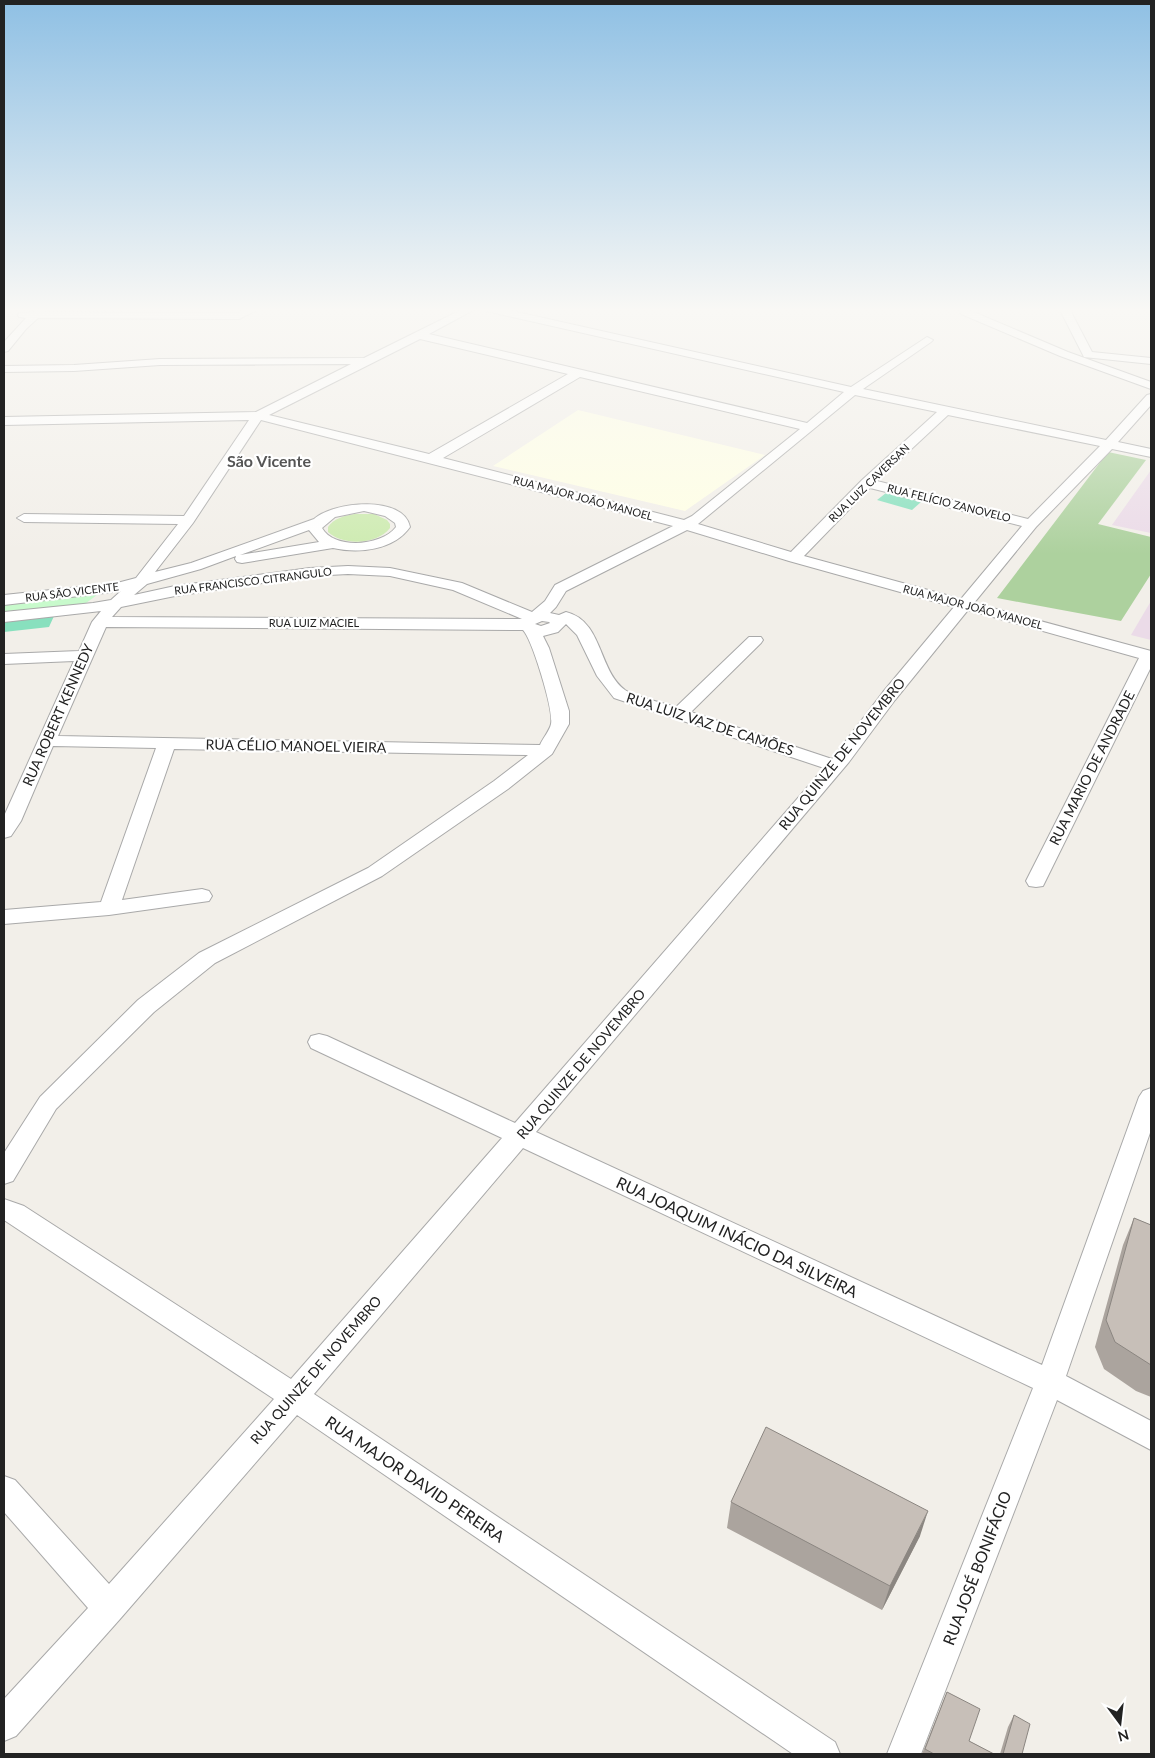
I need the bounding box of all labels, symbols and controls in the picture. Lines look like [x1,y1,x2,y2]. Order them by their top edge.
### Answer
street label: RUA LUIZ CAVERSAN [826,441,912,525]
district label: São Vicente [227,451,311,470]
street label: RUA MAJOR JOÃO MANOEL [512,473,655,523]
street label: RUA FELÍCIO ZANOVELO [886,481,1012,524]
street label: RUA FRANCISCO CITRANGULO [173,564,333,597]
street label: RUA SÃO VICENTE [24,579,120,604]
street label: RUA MAJOR JOÃO MANOEL [902,582,1045,632]
street label: RUA LUIZ MACIEL [269,616,360,629]
street label: RUA ROBERT KENNEDY [18,641,97,789]
street label: RUA QUINZE DE NOVEMBRO [775,674,908,833]
street label: RUA LUIZ VAZ DE CAMÕES [624,688,796,759]
street label: RUA MARIO DE ANDRADE [1045,688,1138,848]
street label: RUA CÉLIO MANOEL VIEIRA [206,735,387,756]
street label: RUA QUINZE DE NOVEMBRO [513,985,649,1142]
street label: RUA JOAQUIM INÁCIO DA SILVEIRA [614,1172,861,1301]
street label: RUA QUINZE DE NOVEMBRO [247,1292,385,1447]
street label: RUA MAJOR DAVID PEREIRA [322,1411,509,1546]
street label: RUA JOSÉ BONIFÁCIO [938,1488,1015,1648]
north arrow [1095,1698,1145,1748]
text: N [1116,1726,1131,1746]

